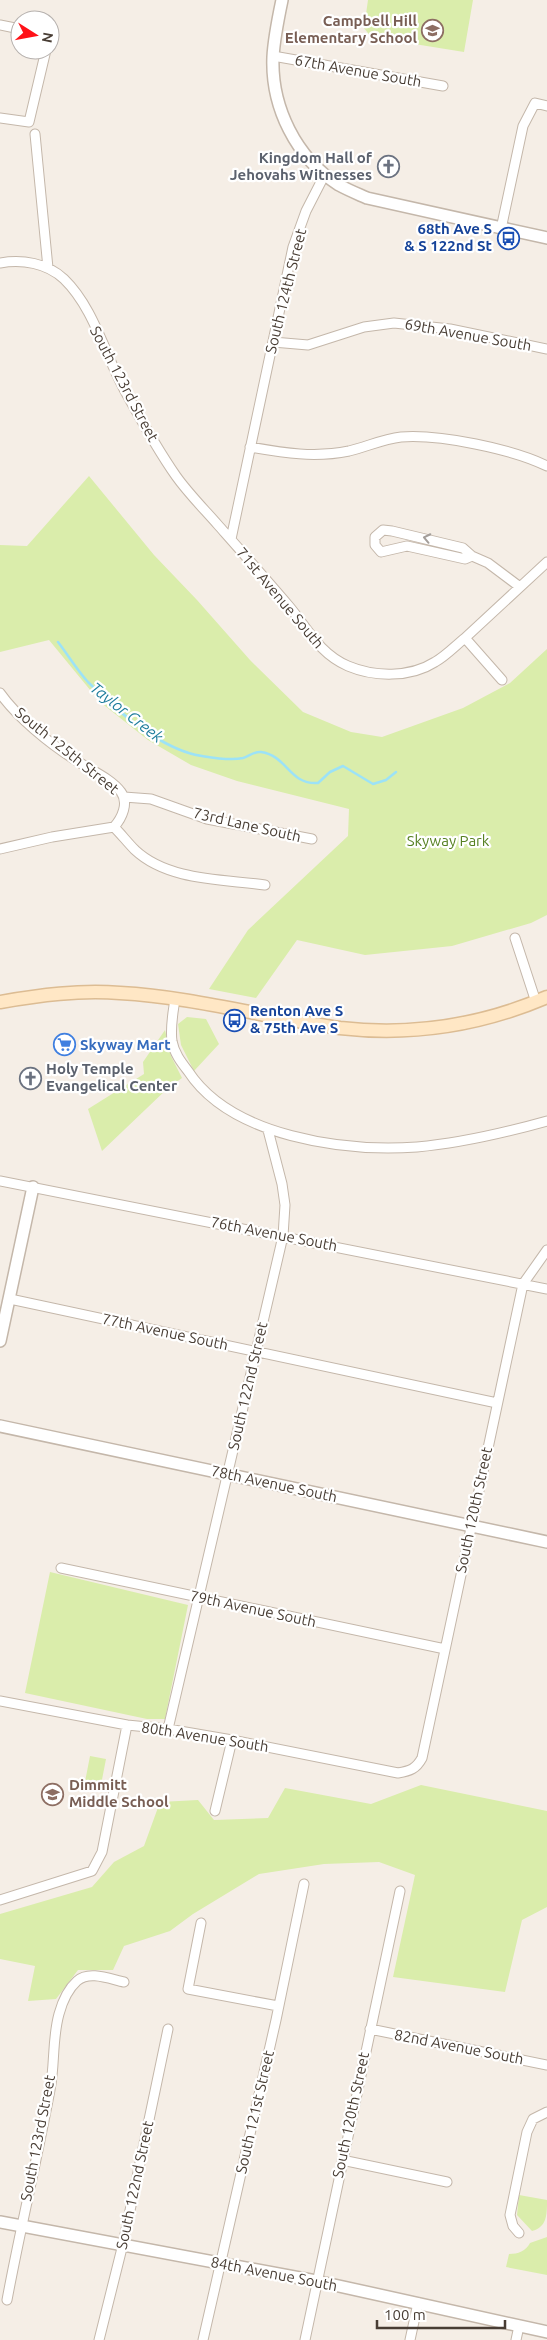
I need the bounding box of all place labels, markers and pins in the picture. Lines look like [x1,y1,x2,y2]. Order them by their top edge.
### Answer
place label: Campbell Hill Elementary School [285,12,417,46]
school or university icon: Campbell Hill Elementary School [421,18,445,42]
place label: Kingdom Hall of Jehovahs Witnesses [230,149,373,183]
church icon: Kingdom Hall of Jehovahs Witnesses [376,155,400,179]
place label: 68th Ave S & S 122nd St [404,220,493,254]
bus stop icon: 68th Ave S & S 122nd St [496,226,520,250]
place label: Renton Ave S & 75th Ave S [250,1002,343,1036]
bus stop icon: Renton Ave S & 75th Ave S [222,1008,246,1032]
supermarket icon: Skyway Mart [52,1033,76,1057]
place label: Skyway Mart [80,1036,171,1053]
place label: Holy Temple Evangelical Center [46,1060,178,1094]
church icon: Holy Temple Evangelical Center [18,1066,42,1090]
place label: Dimmitt Middle School [69,1776,169,1810]
school or university icon: Dimmitt Middle School [41,1782,65,1806]

